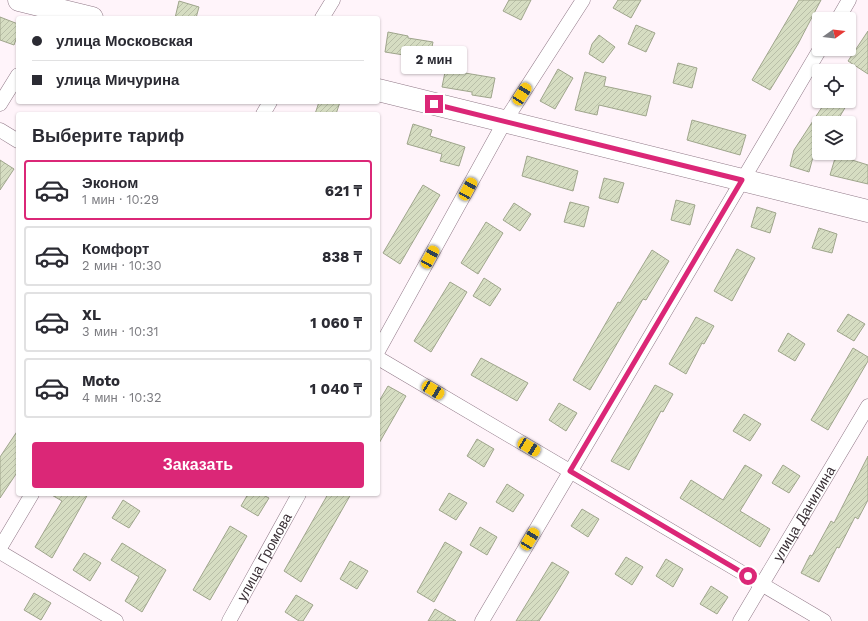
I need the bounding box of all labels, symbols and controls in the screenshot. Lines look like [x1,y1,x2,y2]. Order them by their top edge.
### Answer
north arrow [812,12,856,56]
map controls [812,12,856,160]
text: улица Московская [56,32,193,50]
callout: 2 мин [401,46,467,74]
text: 2 мин [416,52,452,67]
button: locate [812,64,856,108]
text: улица Мичурина [56,71,179,89]
car [510,81,534,107]
route end [425,95,443,113]
button: layers [812,116,856,160]
text: Выберите тариф [32,125,184,146]
icon: car [34,172,70,208]
text: Эконом [82,174,138,192]
car [457,176,479,202]
text: 621 ₸ [325,182,362,200]
text: 1 мин · 10:29 [82,192,159,207]
icon: car [34,238,70,274]
text: Комфорт [82,240,149,258]
car [419,244,441,270]
text: 838 ₸ [322,248,362,266]
text: 2 мин · 10:30 [82,258,162,273]
icon: car [34,304,70,340]
text: XL [82,306,101,324]
text: 1 060 ₸ [310,314,362,332]
text: 3 мин · 10:31 [82,324,159,339]
icon: car [34,370,70,406]
text: Moto [82,372,120,390]
car [420,379,446,401]
text: 1 040 ₸ [310,380,362,398]
text: 4 мин · 10:32 [82,390,161,405]
car [516,436,542,458]
button: Заказать [32,442,364,488]
street label: улица Данилина [770,463,838,564]
street label: улица Громова [234,510,295,604]
car [519,526,541,552]
route start [739,567,757,585]

